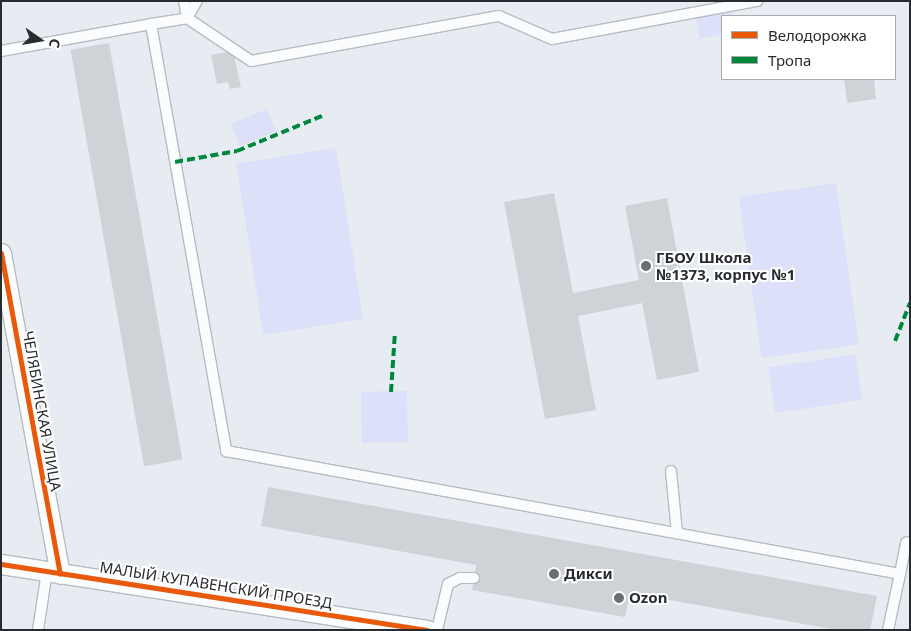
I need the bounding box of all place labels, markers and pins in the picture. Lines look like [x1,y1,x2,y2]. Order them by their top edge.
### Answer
place label: ГБОУ Школа №1373, корпус №1 [656,248,795,283]
marker: ГБОУ Школа №1373, корпус №1 [640,260,652,272]
place label: Дикси [564,565,613,583]
marker: Дикси [548,568,560,580]
place label: Ozon [629,589,667,607]
marker: Ozon [613,592,625,604]

